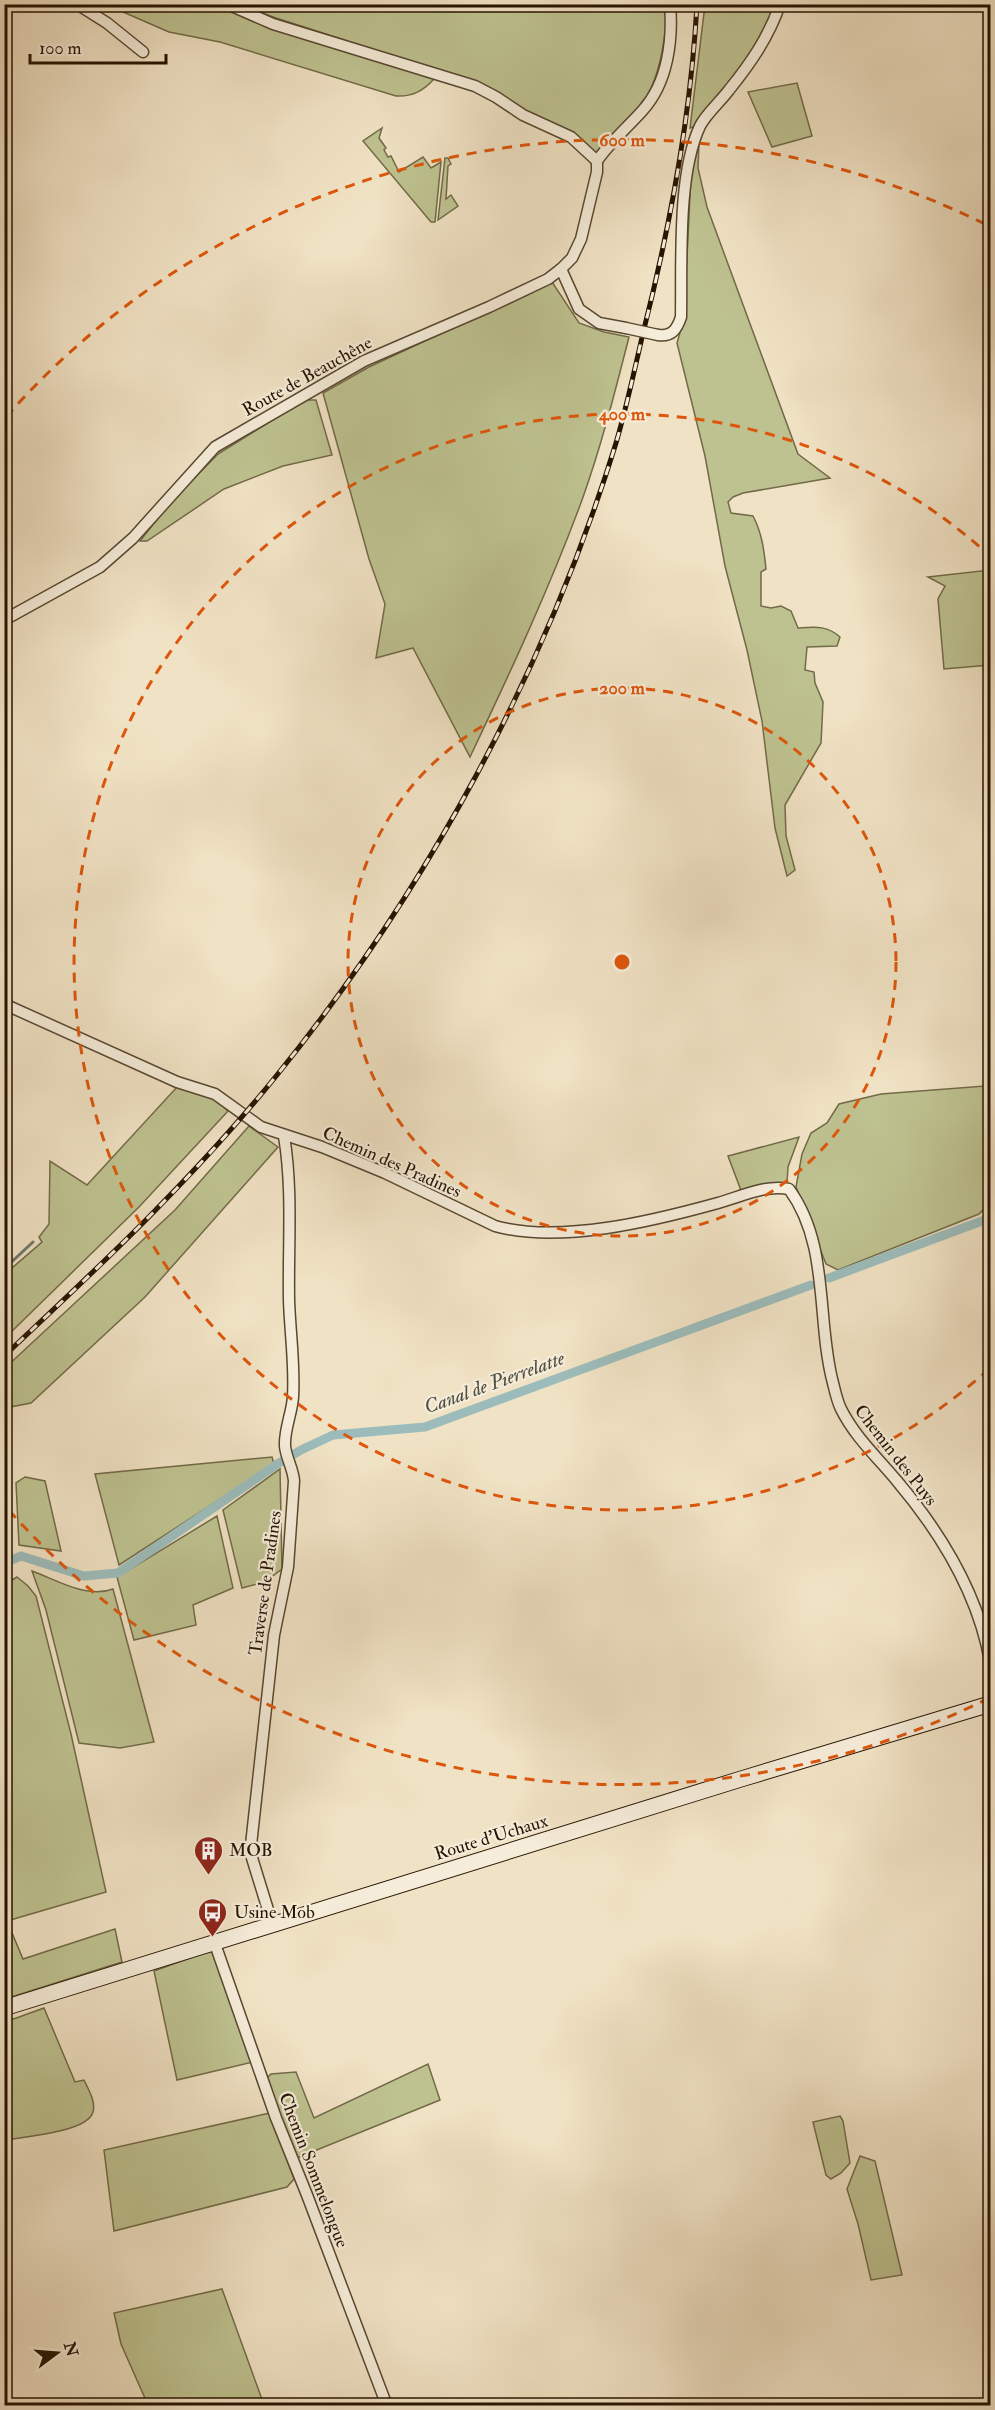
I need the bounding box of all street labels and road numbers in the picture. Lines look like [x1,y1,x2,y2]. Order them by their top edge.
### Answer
street label: Route de Beauchêne [238,331,377,422]
street label: Chemin des Pradines [319,1122,465,1203]
street label: Chemin des Puys [849,1400,942,1511]
street label: Traverse de Pradines [244,1509,287,1657]
street label: Route d'Uchaux [432,1809,551,1866]
street label: Chemin Sommelongue [273,2089,354,2251]

